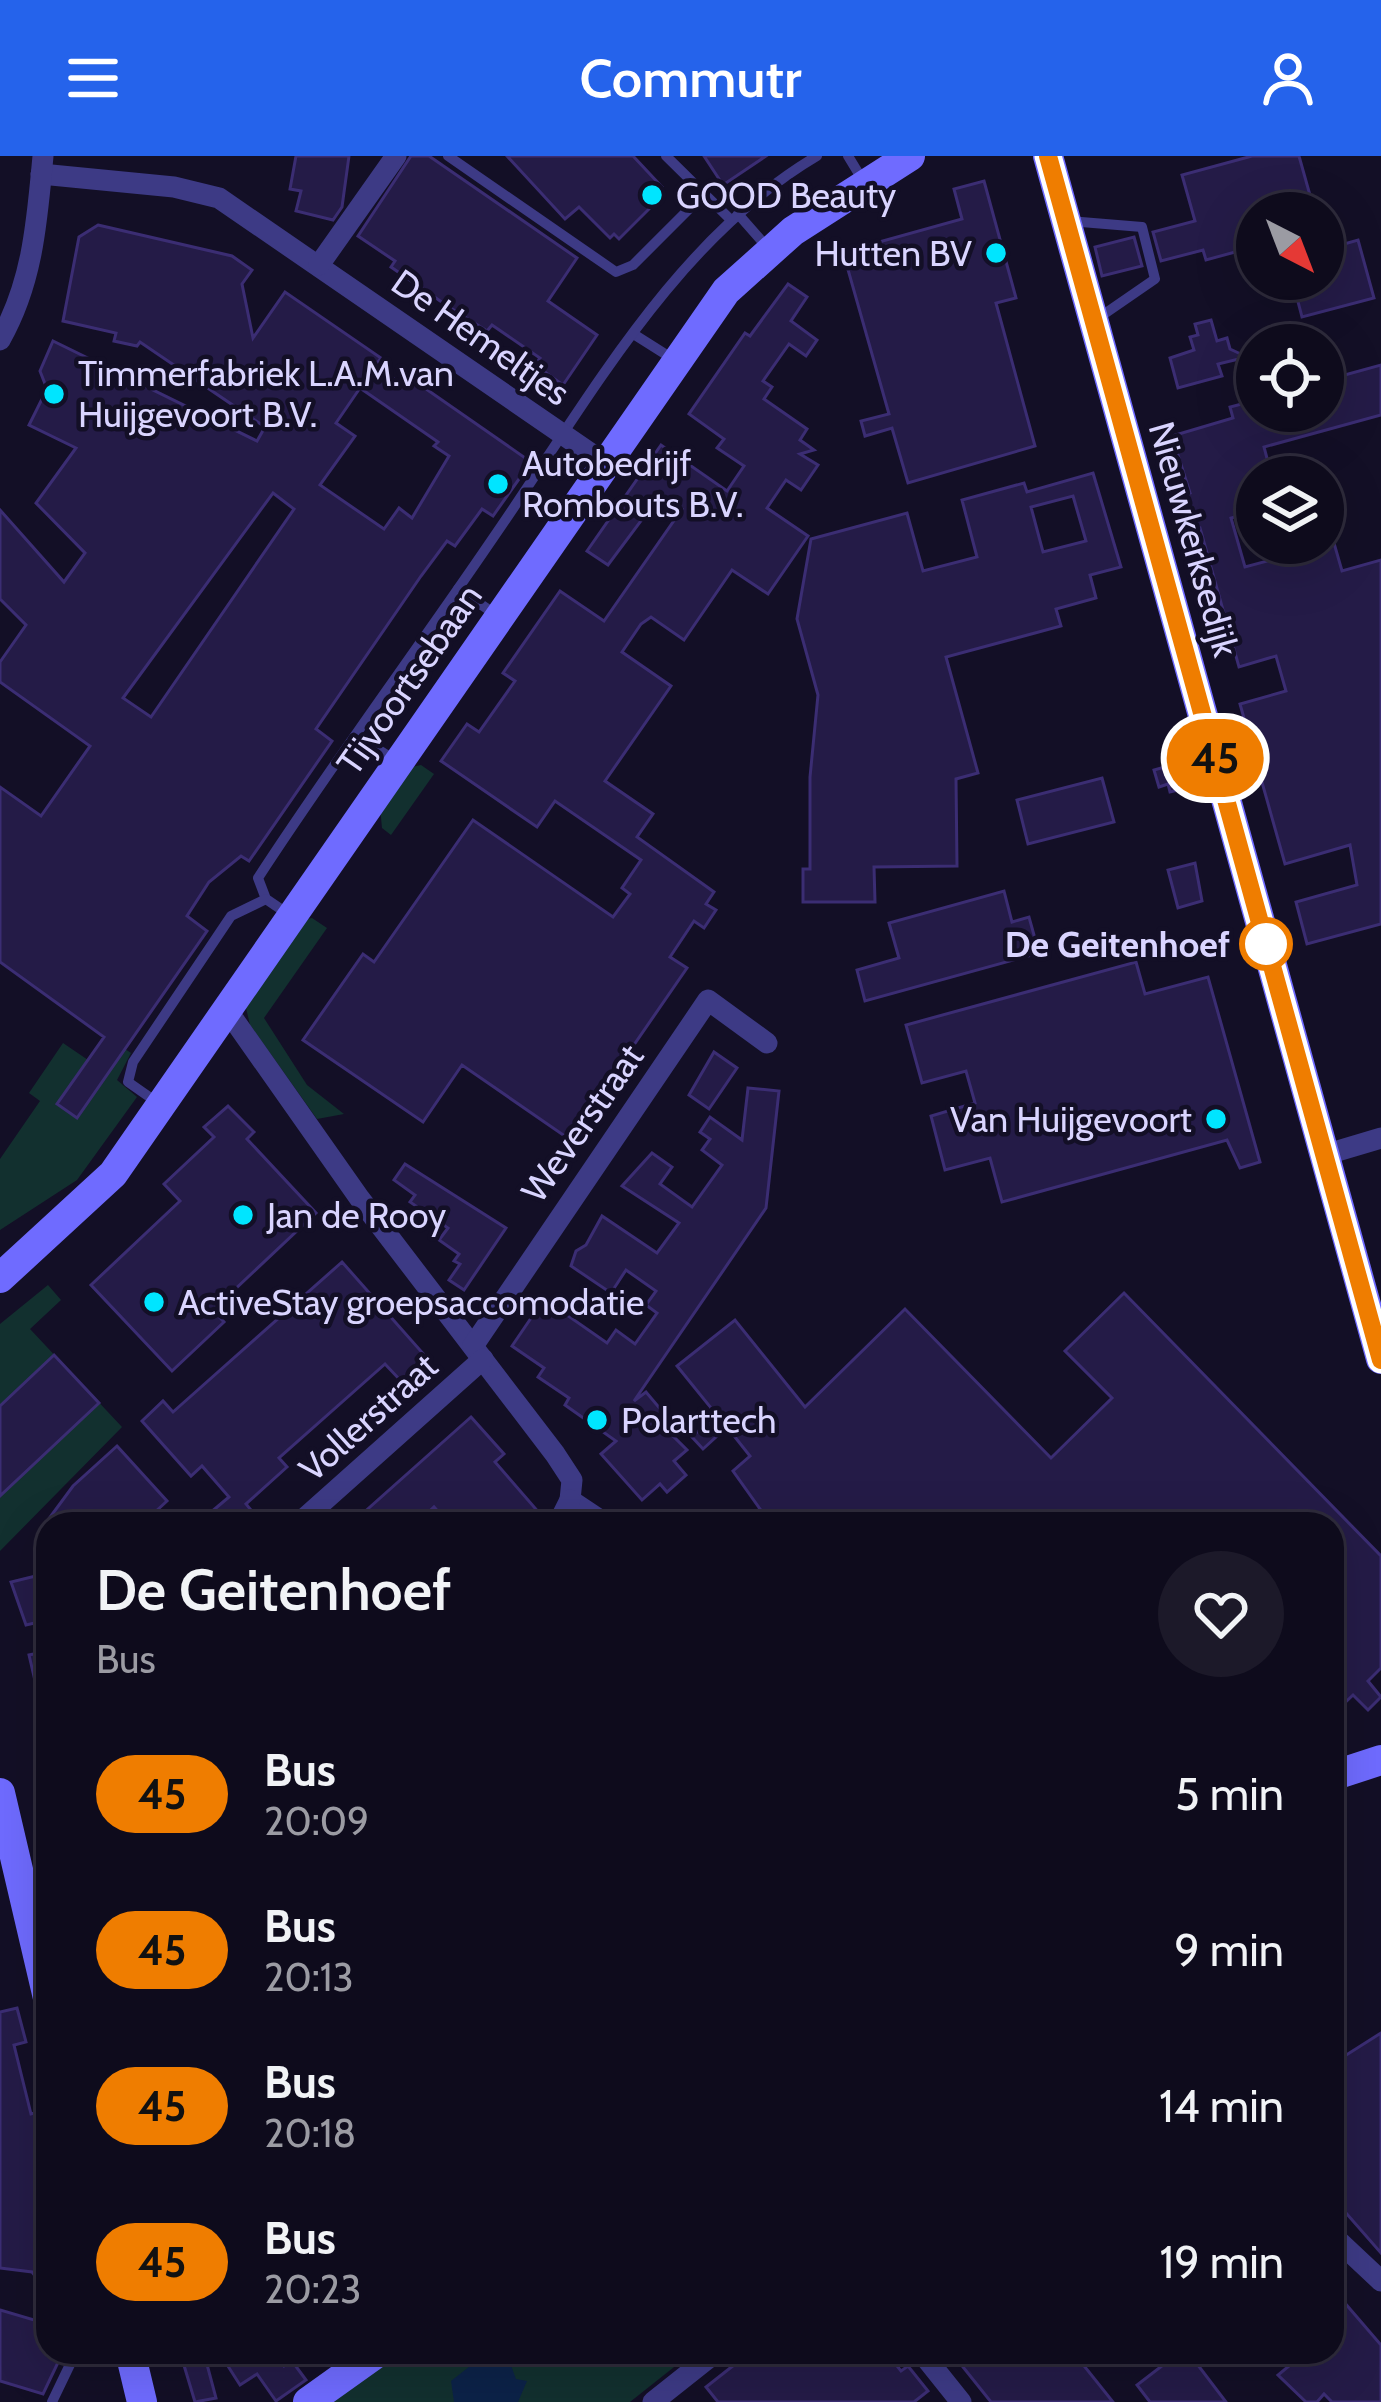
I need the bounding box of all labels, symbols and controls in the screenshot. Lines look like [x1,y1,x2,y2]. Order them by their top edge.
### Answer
icon: menu [60,45,126,111]
text: Commutr [579,45,802,111]
icon: person [1255,45,1321,111]
place label: GOOD Beauty [676,173,896,217]
marker: GOOD Beauty [639,182,665,208]
north arrow [1236,192,1344,300]
map controls [1236,192,1344,564]
place label: Hutten BV [814,231,972,275]
marker: Hutten BV [983,240,1009,266]
street label: De Hemeltjes [383,260,579,414]
button: locate [1236,324,1344,432]
place label: Timmerfabriek L.A.M.van Huijgevoort B.V. [78,351,454,436]
marker: Timmerfabriek L.A.M.van Huijgevoort B.V. [41,381,67,407]
street label: Nieuwkerksedijk [1139,417,1249,662]
place label: Autobedrijf Rombouts B.V. [522,441,744,526]
button: layers [1236,456,1344,564]
marker: Autobedrijf Rombouts B.V. [485,471,511,497]
street label: Tijvoortsebaan [327,575,491,783]
line badge: 45 [1161,719,1269,797]
text: 45 [1191,732,1239,784]
marker: De Geitenhoef [1241,919,1291,969]
place label: De Geitenhoef [1005,922,1230,966]
street label: Weverstraat [512,1036,652,1210]
place label: Van Huijgevoort [950,1097,1192,1141]
marker: Van Huijgevoort [1203,1106,1229,1132]
place label: Jan de Rooy [266,1193,446,1237]
marker: Jan de Rooy [230,1202,256,1228]
place label: ActiveStay groepsaccomodatie [178,1280,644,1324]
marker: ActiveStay groepsaccomodatie [141,1289,167,1315]
street label: Vollerstraat [290,1344,446,1490]
place label: Polarttech [621,1398,776,1442]
marker: Polarttech [584,1407,610,1433]
button: heart [1158,1551,1284,1677]
text: De Geitenhoef [96,1555,451,1624]
text: Bus [96,1635,156,1683]
text: Bus [264,1743,336,1797]
text: 5 min [1175,1767,1284,1821]
text: 45 [138,1768,186,1820]
text: 20:09 [264,1797,369,1845]
text: Bus [264,1899,336,1953]
text: 9 min [1174,1923,1284,1977]
text: 45 [138,1924,186,1976]
text: 20:13 [264,1953,354,2001]
text: Bus [264,2055,336,2109]
text: 14 min [1159,2079,1284,2133]
text: 45 [138,2080,186,2132]
text: 20:18 [264,2109,356,2157]
text: Bus [264,2211,336,2265]
text: 19 min [1159,2235,1284,2289]
text: 45 [138,2236,186,2288]
text: 20:23 [264,2265,361,2313]

